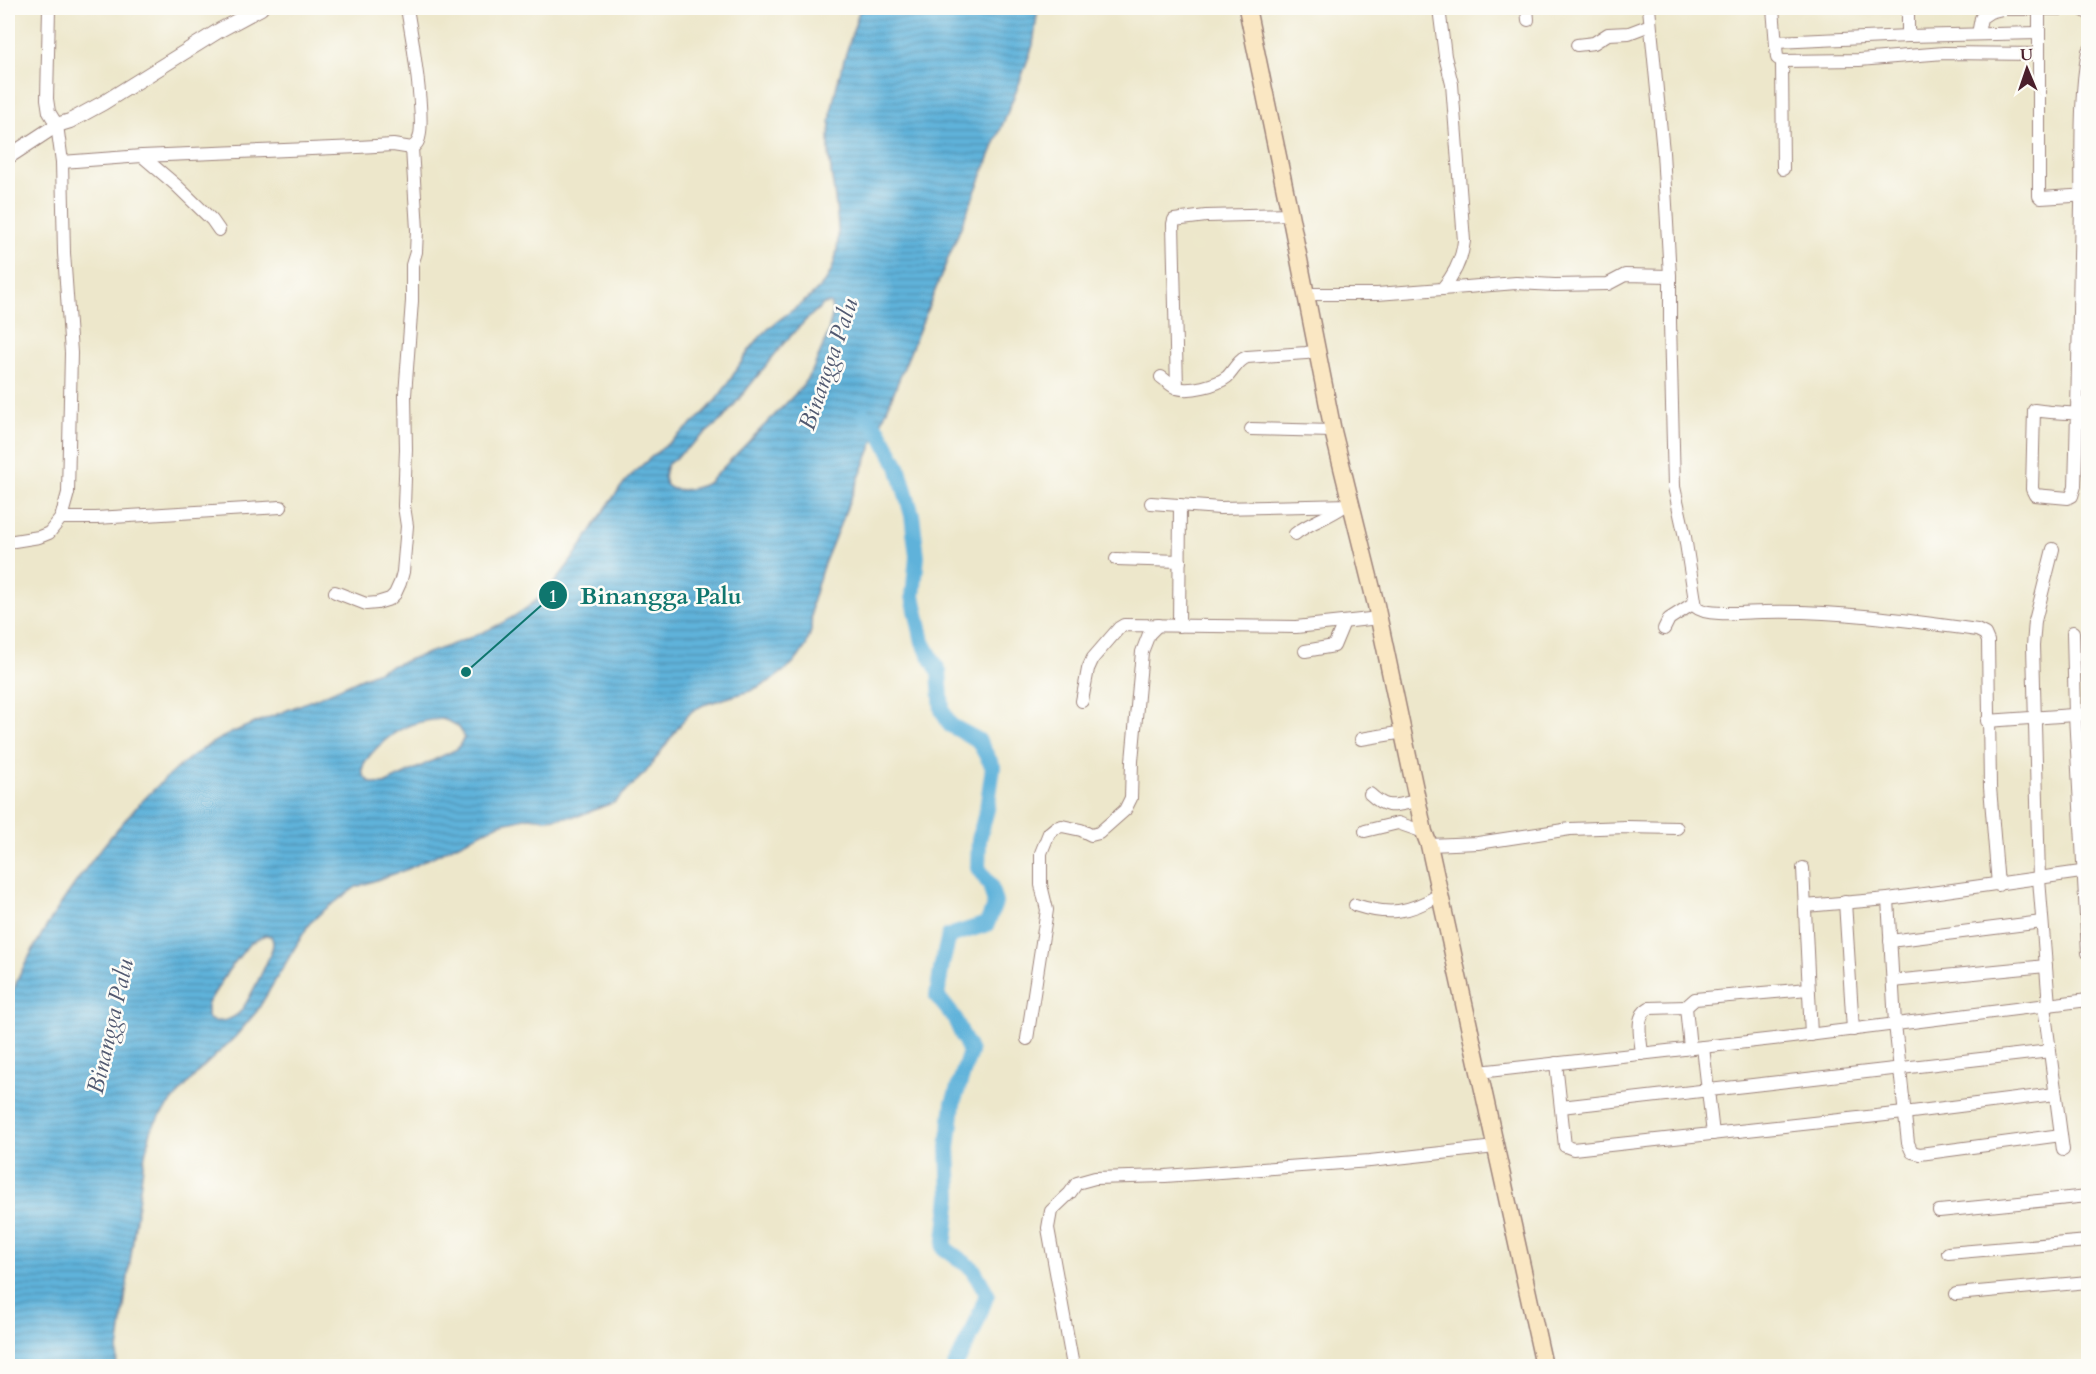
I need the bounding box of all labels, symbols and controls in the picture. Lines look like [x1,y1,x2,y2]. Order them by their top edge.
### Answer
north arrow [1997,39,2057,99]
text: U [2020,44,2033,66]
water label: Binangga Palu [790,294,867,435]
callout: Binangga Palu [538,574,754,616]
text: Binangga Palu [580,580,742,613]
text: 1 [548,584,558,609]
water label: Binangga Palu [79,955,142,1097]

